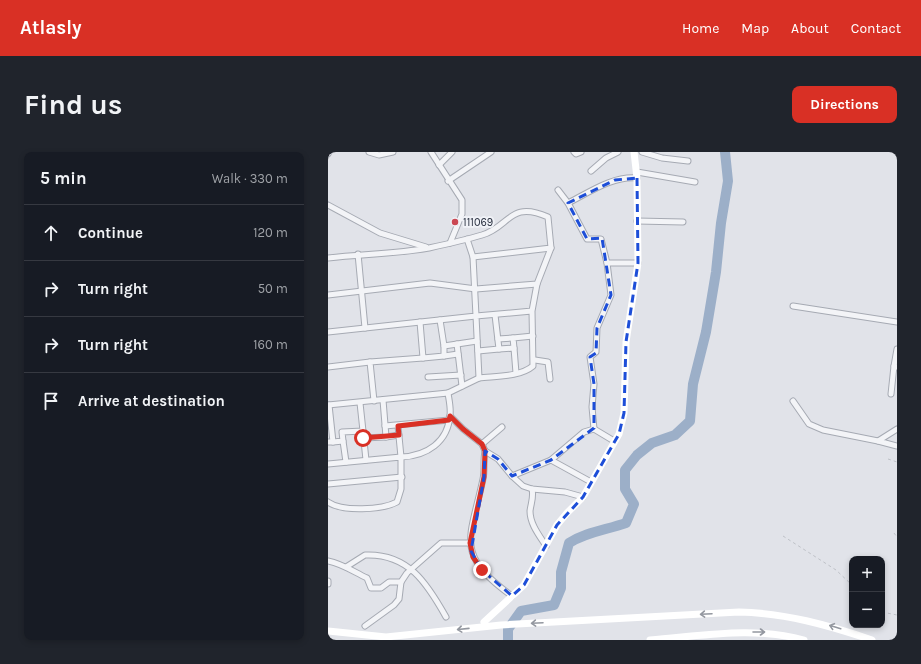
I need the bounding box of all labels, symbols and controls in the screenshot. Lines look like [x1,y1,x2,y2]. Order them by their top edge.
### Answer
text: Atlasly [20,17,82,39]
text: Home [682,20,719,37]
text: Map [741,20,769,37]
text: About [791,20,829,37]
text: Contact [851,20,901,37]
button: Directions [792,86,897,123]
text: Find us [24,88,123,121]
text: 5 min [40,168,87,188]
text: Walk · 330 m [212,171,288,186]
place label: 111069 [463,216,493,229]
marker: 111069 [450,217,460,227]
icon: ahead [40,222,62,244]
text: Continue [78,224,143,242]
text: 120 m [253,225,288,240]
icon: right [40,278,62,300]
text: Turn right [78,280,148,298]
text: 50 m [258,281,288,296]
icon: right [40,334,62,356]
text: Turn right [78,336,148,354]
text: 160 m [253,337,288,352]
icon: arrive [40,390,62,412]
text: Arrive at destination [78,392,225,410]
route start [354,429,372,447]
map controls [849,556,885,628]
button: + [849,556,885,592]
route end [473,561,491,579]
button: − [849,592,885,628]
one-way arrow [700,610,713,617]
one-way arrow [531,620,544,627]
one-way arrow [829,623,841,631]
one-way arrow [457,625,470,633]
one-way arrow [752,628,765,636]

